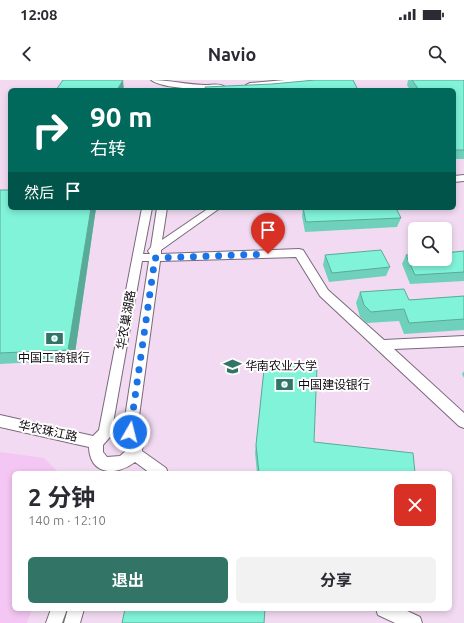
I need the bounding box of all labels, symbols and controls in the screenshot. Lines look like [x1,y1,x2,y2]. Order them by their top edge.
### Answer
text: 12:08 [20,6,58,23]
icon: back [16,43,38,65]
icon: search [426,43,448,65]
text: Navio [208,44,256,64]
text: 90 m [90,101,152,132]
icon: right [24,104,76,156]
text: 右转 [90,138,126,158]
icon: arrive [62,180,84,202]
text: 然后 [24,184,54,201]
pin [251,213,285,254]
icon: arrive [257,219,279,241]
map controls [408,222,452,266]
button: search [408,222,452,266]
street label: 华农巢湖路 [114,289,137,351]
bank icon: 中国工商银行 [44,329,64,349]
place label: 中国工商银行 [18,351,90,364]
school or university icon: 华南农业大学 [222,356,242,376]
place label: 华南农业大学 [245,359,317,372]
bank icon: 中国建设银行 [275,375,295,395]
place label: 中国建设银行 [298,378,370,391]
position arrow [109,411,151,453]
street label: 华农珠江路 [17,418,79,443]
text: 2 分钟 [28,484,95,511]
button: close [394,484,436,526]
text: 140 m · 12:10 [28,513,106,527]
button: 退出 [28,557,228,603]
button: 分享 [236,557,436,603]

